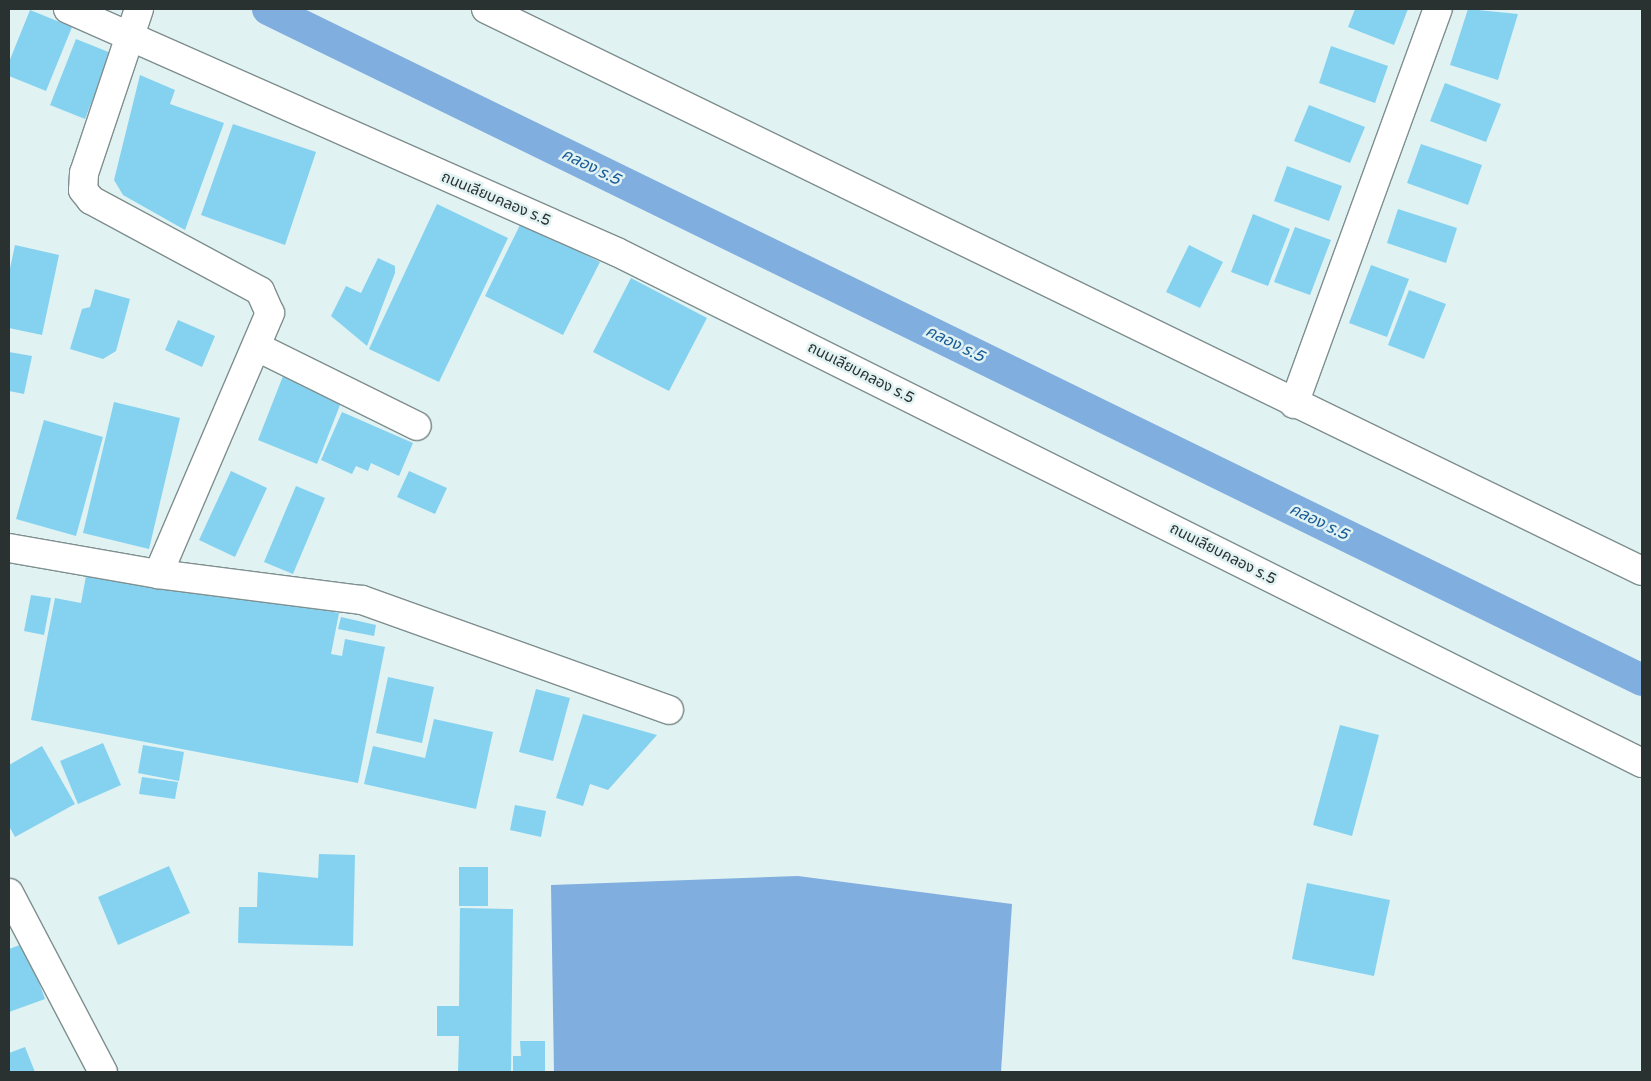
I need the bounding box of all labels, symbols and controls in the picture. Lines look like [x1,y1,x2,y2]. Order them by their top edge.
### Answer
water label: คลอง ร.5 [559,145,623,189]
street label: ถนนเลียบคลอง ร.5 [439,168,553,230]
water label: คลอง ร.5 [923,322,987,366]
street label: ถนนเลียบคลอง ร.5 [805,338,917,408]
water label: คลอง ร.5 [1287,500,1351,544]
street label: ถนนเลียบคลอง ร.5 [1167,519,1279,589]

